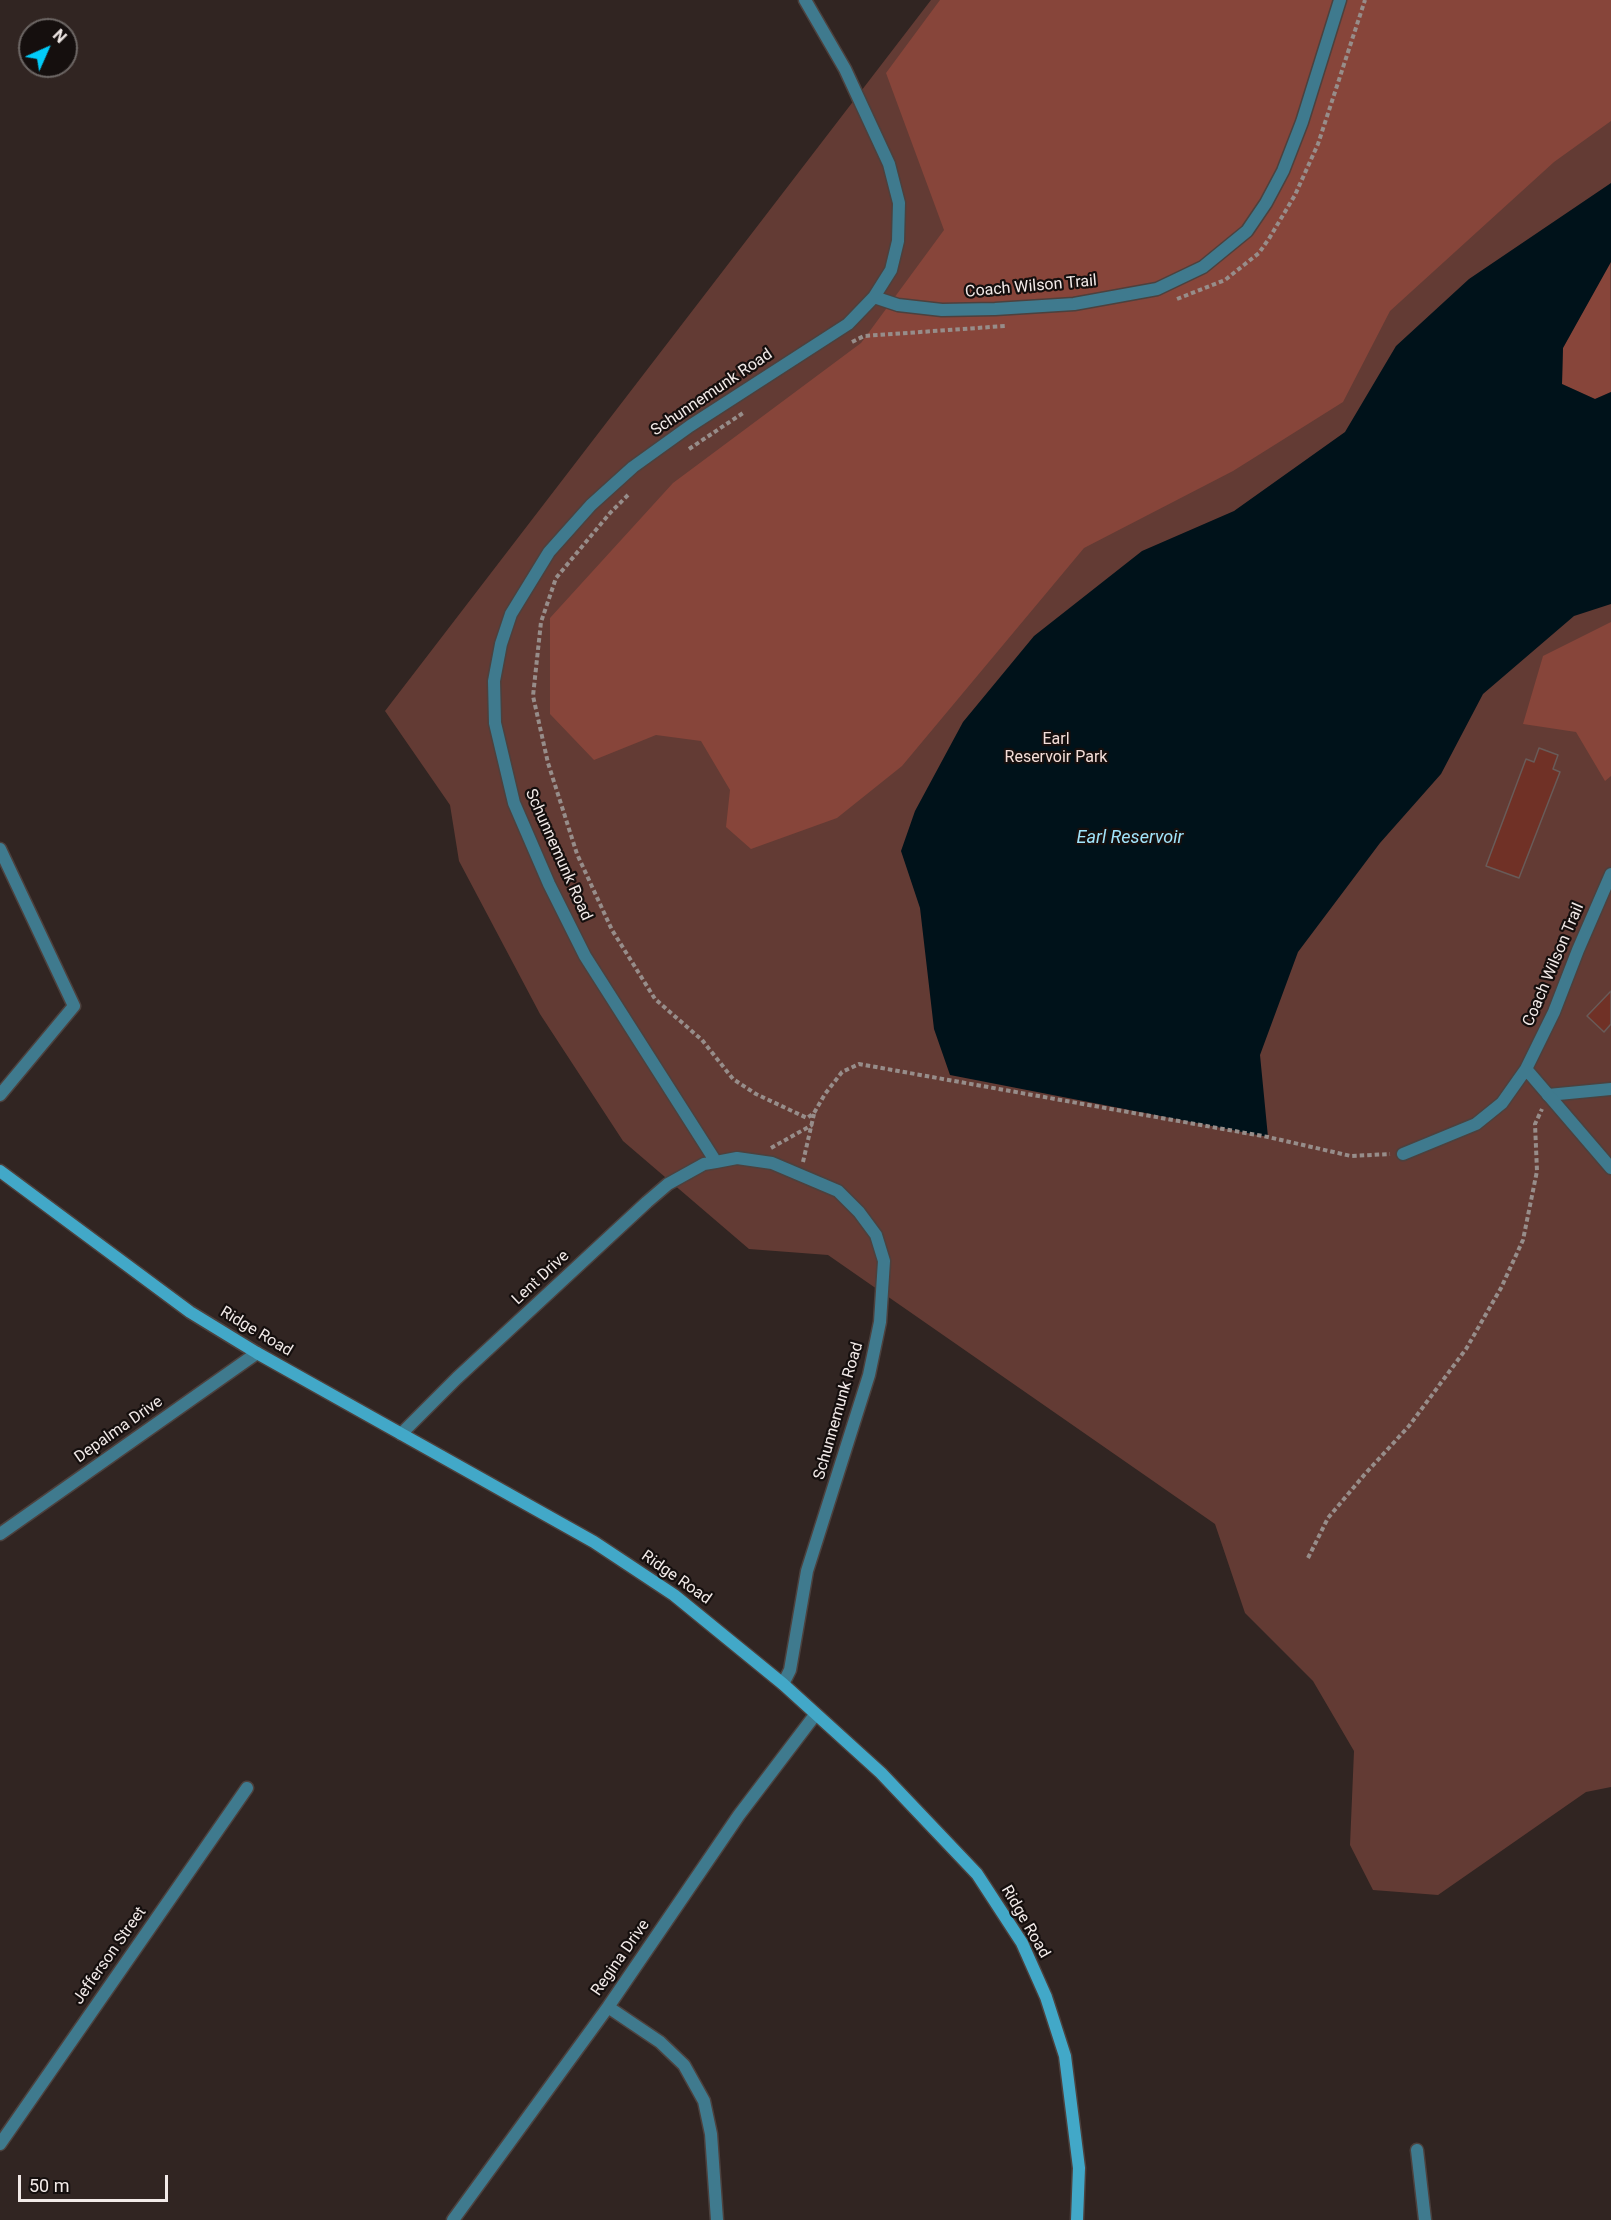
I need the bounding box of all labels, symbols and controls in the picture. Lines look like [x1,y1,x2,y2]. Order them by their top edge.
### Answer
north arrow [18,18,78,78]
text: N [49,26,70,47]
street label: Coach Wilson Trail [964,272,1098,302]
street label: Schunnemunk Road [648,345,776,441]
park label: Earl Reservoir Park [1005,730,1107,768]
street label: Schunnemunk Road [520,786,596,924]
water label: Earl Reservoir [1077,827,1183,849]
street label: Coach Wilson Trail [1519,900,1589,1030]
street label: Lent Drive [508,1247,574,1309]
street label: Ridge Road [216,1303,296,1361]
street label: Schunnemunk Road [810,1340,868,1482]
street label: Depalma Drive [71,1393,167,1467]
street label: Ridge Road [637,1547,715,1609]
street label: Ridge Road [996,1882,1054,1962]
street label: Jefferson Street [69,1904,151,2008]
street label: Regina Drive [588,1916,654,2000]
scale bar [21,2163,171,2201]
text: 50 m [29,2175,69,2196]

